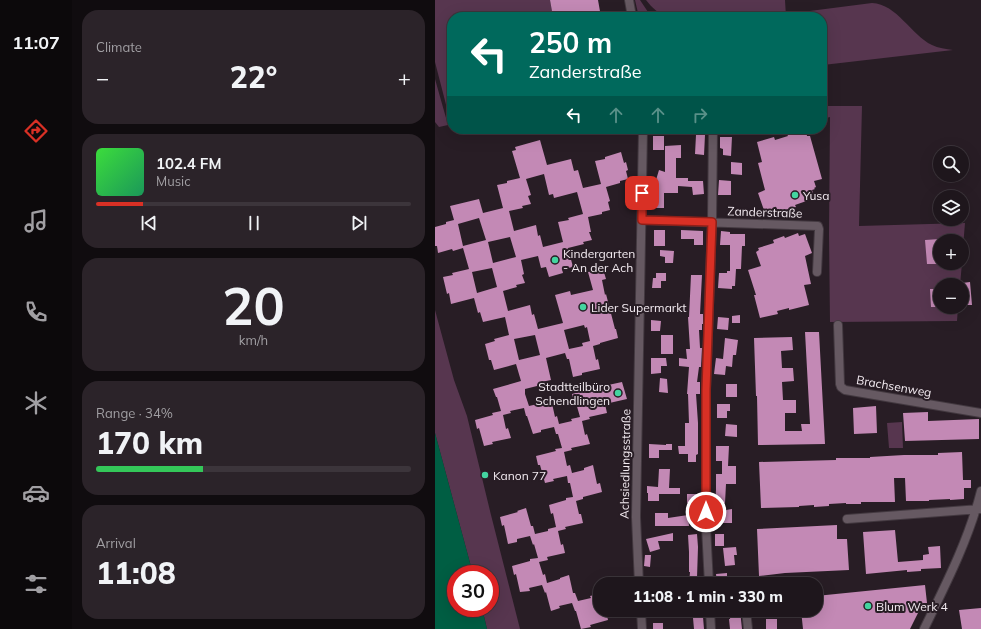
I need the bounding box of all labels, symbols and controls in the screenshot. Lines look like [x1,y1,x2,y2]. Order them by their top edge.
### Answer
text: 250 m [529,25,612,60]
icon: left [463,28,515,80]
text: 11:07 [12,31,60,54]
text: Climate [96,39,142,55]
text: 22° [230,58,277,96]
text: Zanderstraße [529,60,642,83]
text: − [96,64,109,92]
text: + [398,64,411,92]
icon: left [563,104,585,126]
icon: ahead [605,104,627,126]
icon: ahead [647,104,669,126]
icon: right [689,104,711,126]
icon: directions [22,117,50,145]
map controls [933,146,969,314]
button: search [933,146,969,182]
text: 102.4 FM [156,154,221,173]
text: Music [156,173,191,189]
pin [625,176,659,210]
icon: arrive [631,182,653,204]
place label: Yusa [802,188,830,203]
marker: Yusa [790,190,800,200]
button: layers [933,190,969,226]
street label: Zanderstraße [727,203,803,221]
icon: music [22,207,50,235]
icon: previous [138,212,160,234]
icon: pause [243,212,265,234]
icon: next [348,212,370,234]
button: + [933,234,969,270]
place label: Kindergarten - An der Ach [563,246,635,275]
marker: Kindergarten - An der Ach [550,255,560,265]
text: 20 [222,273,285,338]
button: − [933,278,969,314]
icon: phone [22,298,50,326]
place label: Lider Supermarkt [591,300,686,315]
marker: Lider Supermarkt [578,302,588,312]
text: km/h [239,332,268,348]
street label: Brachsenweg [855,372,933,400]
place label: Stadtteilbüro Schendlingen [535,379,610,408]
marker: Stadtteilbüro Schendlingen [613,388,623,398]
icon: climate [22,389,50,417]
text: Range · 34% [96,405,173,421]
street label: Achsiedlungsstraße [617,409,633,519]
text: 170 km [96,424,203,462]
place label: Kanon 77 [493,468,546,483]
marker: Kanon 77 [480,470,490,480]
icon: car [22,479,50,507]
position arrow [685,491,727,533]
text: Arrival [96,535,136,551]
text: 11:08 [96,554,176,592]
speed limit sign: 30 [447,565,499,617]
icon: filters [22,570,50,598]
text: 11:08 · 1 min · 330 m [633,587,783,606]
place label: Blum Werk 4 [876,599,948,614]
marker: Blum Werk 4 [863,601,873,611]

